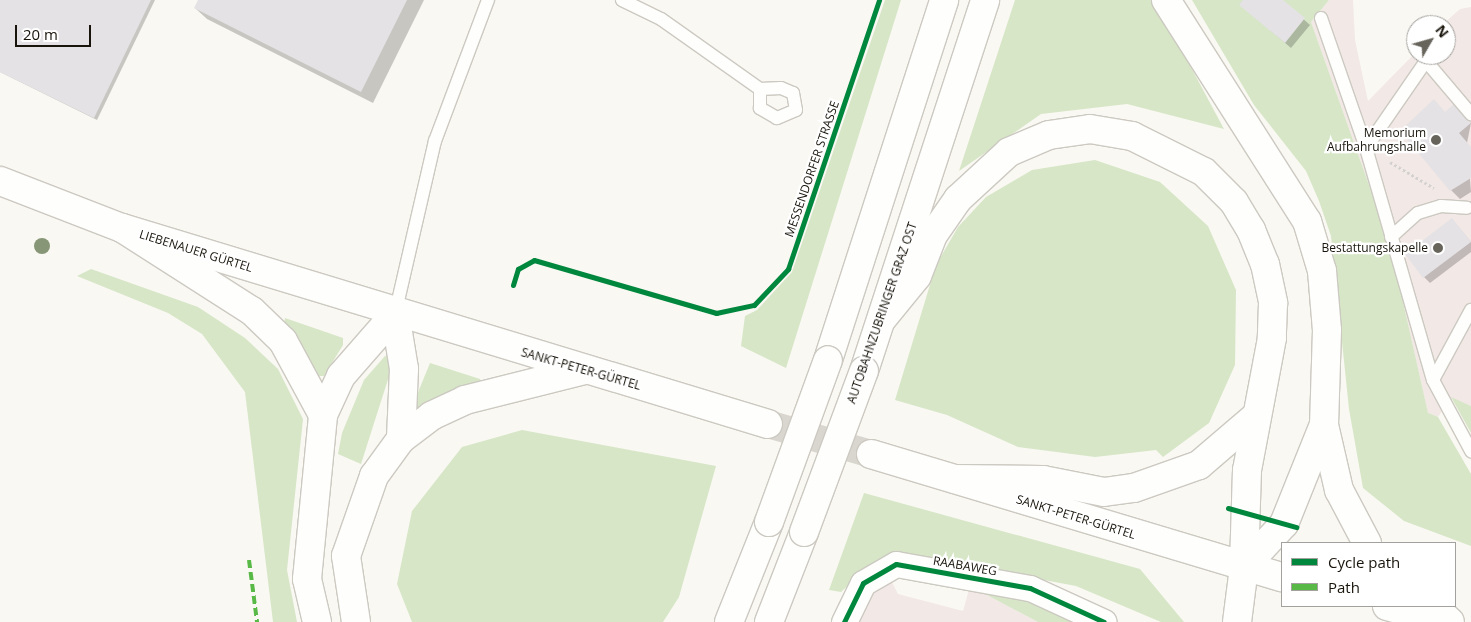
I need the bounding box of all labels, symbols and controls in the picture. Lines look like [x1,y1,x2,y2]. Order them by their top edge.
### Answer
scale bar [18,15,94,47]
north arrow [1406,15,1456,65]
text: N [1431,21,1453,41]
text: 20 m [23,24,58,44]
street label: MESSENDORFER STRASSE [782,99,842,239]
place label: Memorium Aufbahrungshalle [1327,126,1426,154]
marker: Memorium Aufbahrungshalle [1430,134,1442,146]
street label: AUTOBAHNZUBRINGER GRAZ OST [844,220,920,406]
street label: LIEBENAUER GÜRTEL [138,227,254,275]
place label: Bestattungskapelle [1321,241,1428,255]
marker: Bestattungskapelle [1432,242,1444,254]
street label: SANKT-PETER-GÜRTEL [519,345,643,393]
street label: SANKT-PETER-GÜRTEL [1015,492,1137,542]
legend [1281,542,1456,607]
text: Cycle path [1328,552,1400,572]
street label: RAABAWEG [932,553,998,579]
text: Path [1328,577,1360,597]

